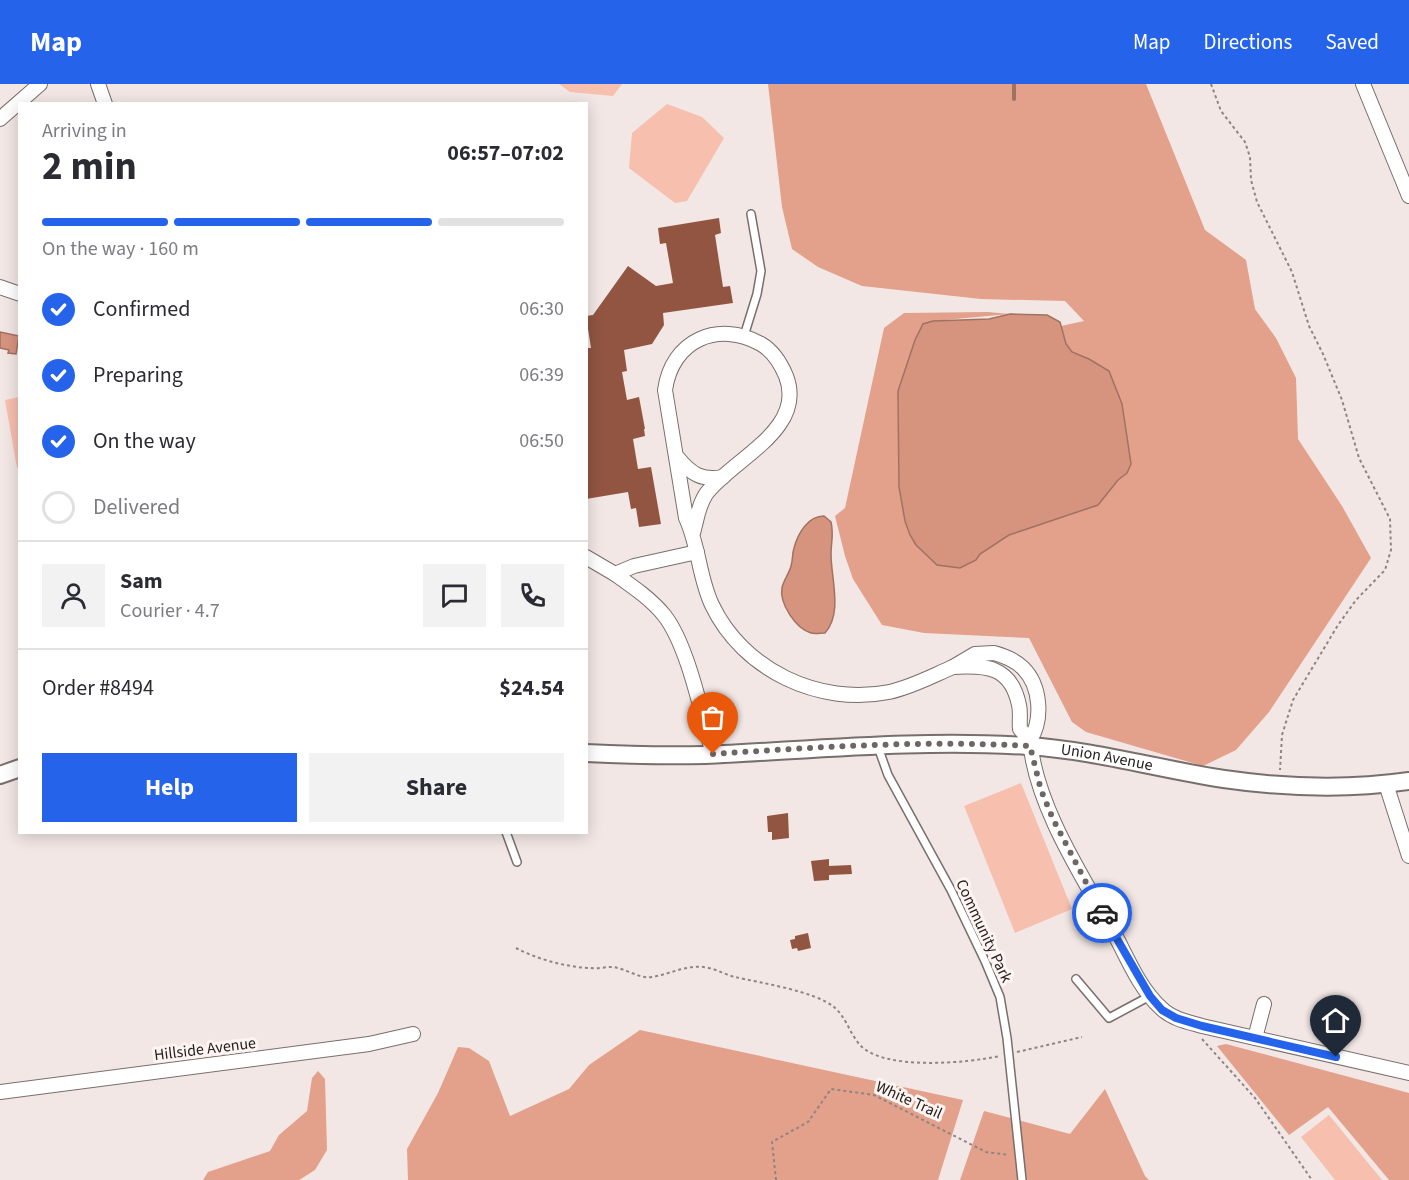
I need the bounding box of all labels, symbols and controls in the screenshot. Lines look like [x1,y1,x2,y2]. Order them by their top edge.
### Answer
text: Map [30,22,82,62]
text: Map [1133,27,1171,57]
text: Directions [1204,27,1292,57]
text: Saved [1325,27,1379,57]
text: Arriving in [42,117,127,145]
text: 06:57–07:02 [447,137,564,169]
text: 2 min [42,139,137,195]
text: On the way · 160 m [42,235,199,263]
icon: check [42,293,75,326]
text: Confirmed [93,293,190,325]
text: 06:30 [519,295,564,323]
icon: check [42,359,75,392]
text: Preparing [93,359,183,391]
text: 06:39 [519,361,564,389]
icon: check [42,425,75,458]
text: On the way [93,425,196,457]
text: 06:50 [519,427,564,455]
text: Delivered [93,491,180,523]
button: person [42,564,105,627]
button: chat [423,564,486,627]
button: phone [501,564,564,627]
text: Sam [120,565,163,597]
text: Courier · 4.7 [120,597,220,625]
text: Order #8494 [42,672,154,704]
text: $24.54 [499,672,564,704]
pin [687,692,738,754]
icon: bag [696,701,729,734]
street label: Union Avenue [1059,738,1155,777]
button: Help [42,753,297,822]
button: Share [309,753,564,822]
street label: Community Park [950,876,1018,986]
courier [1072,883,1132,943]
icon: car [1086,897,1119,930]
pin [1310,995,1361,1057]
icon: home [1319,1004,1352,1037]
street label: Hillside Avenue [153,1032,257,1066]
street label: White Trail [872,1076,946,1124]

